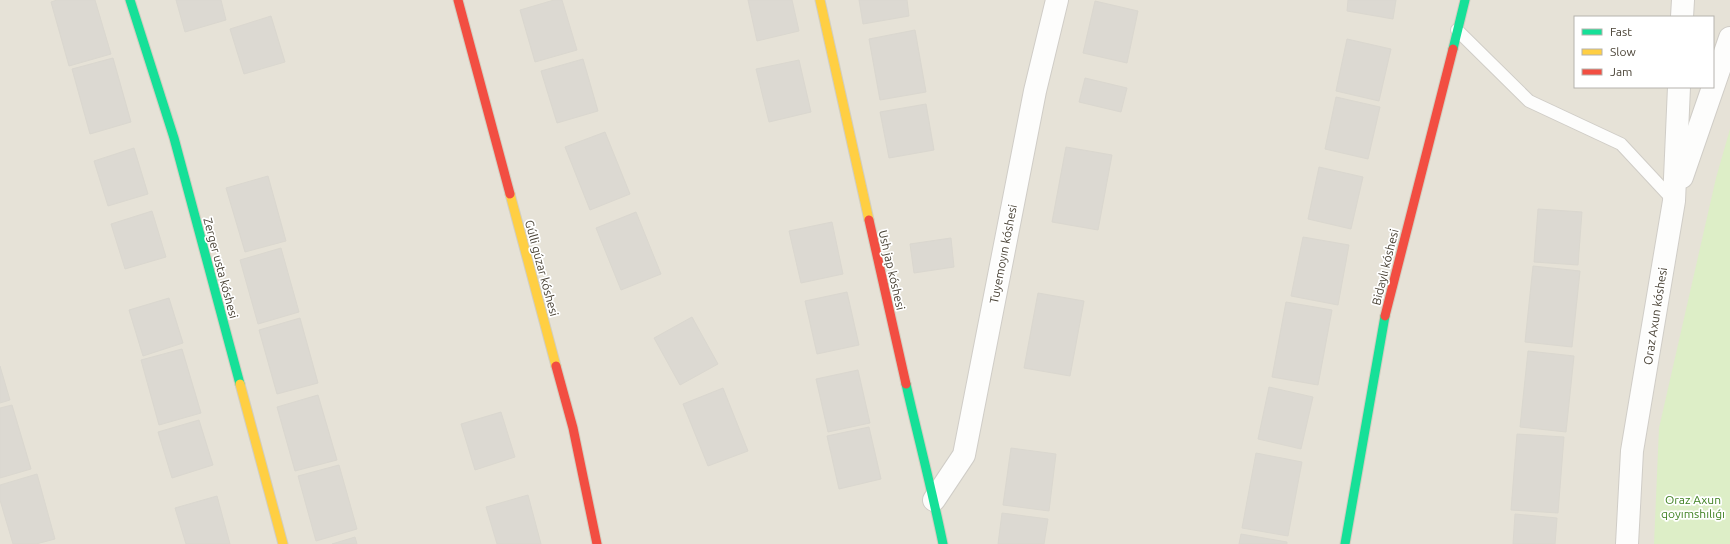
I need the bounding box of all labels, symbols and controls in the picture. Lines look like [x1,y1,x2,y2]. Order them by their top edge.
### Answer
legend [1574,16,1714,88]
text: Fast [1610,25,1632,38]
text: Slow [1610,45,1636,58]
text: Jam [1610,65,1632,78]
street label: Tuyemoyın kóshesi [987,203,1019,305]
street label: Zerger usta kóshesi [201,216,241,320]
street label: Gúlli gúzar kóshesi [523,218,561,318]
street label: Bidaylı kóshesi [1369,228,1401,306]
street label: Ush jap kóshesi [876,229,908,311]
street label: Oraz Axun kóshesi [1641,266,1669,366]
park label: Oraz Axun qoyımshılıǵı [1661,493,1725,520]

